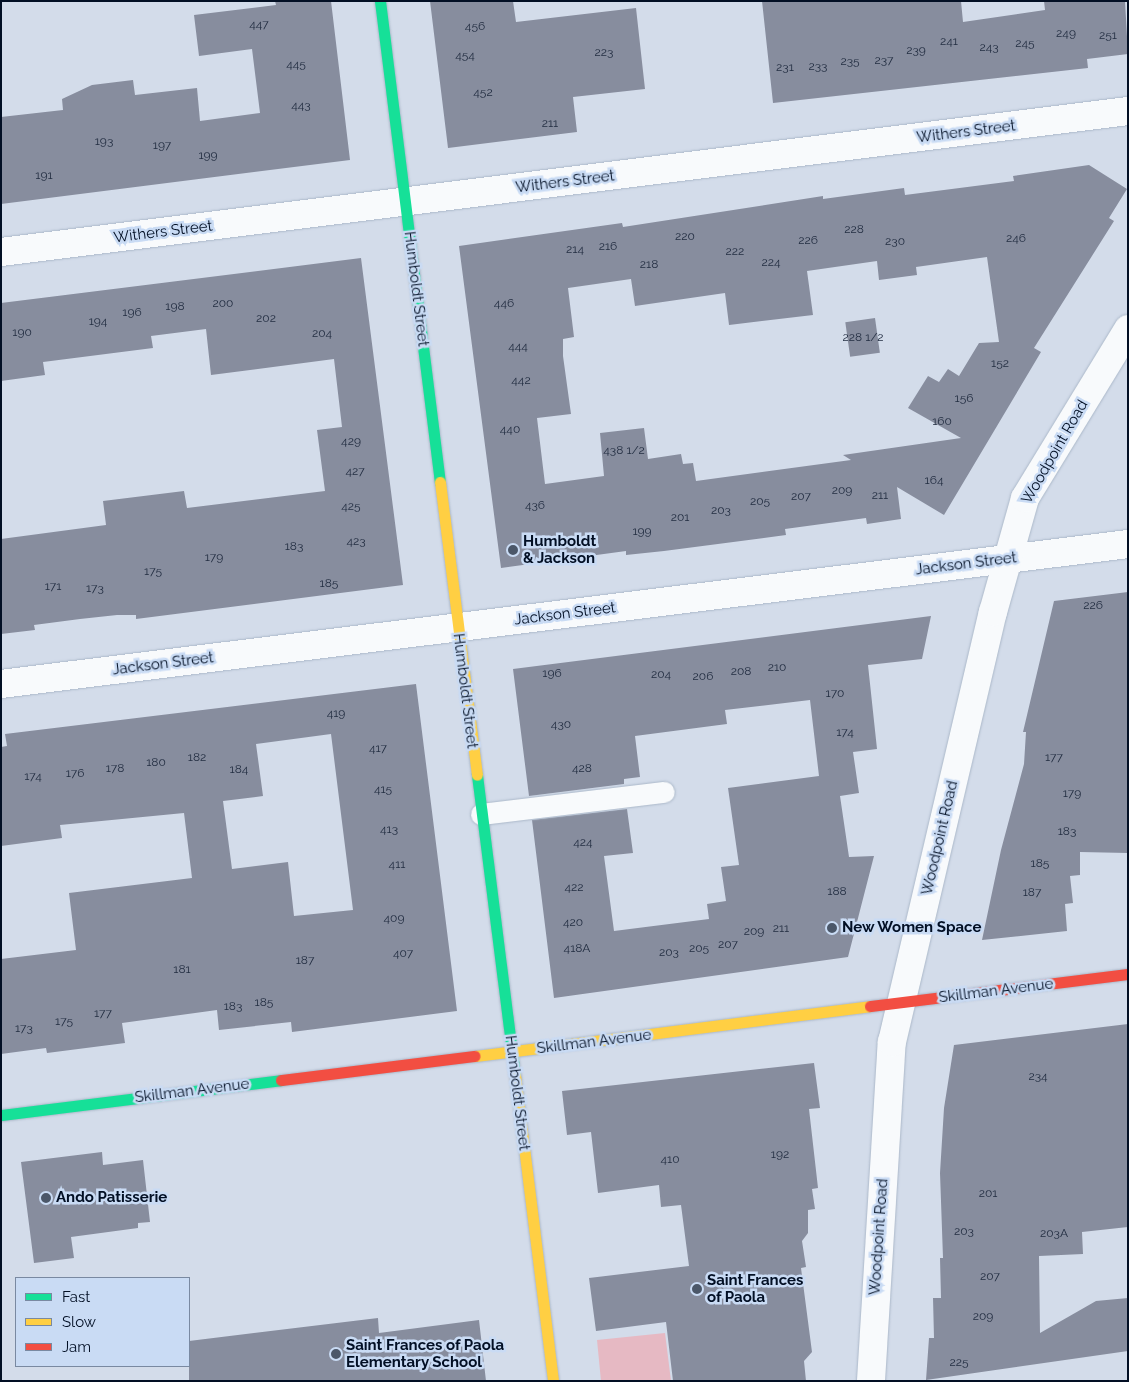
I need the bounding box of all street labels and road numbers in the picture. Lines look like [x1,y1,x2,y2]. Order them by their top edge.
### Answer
street label: Withers Street [916,117,1016,147]
street label: Withers Street [515,167,615,197]
street label: Withers Street [113,217,213,247]
street label: Humboldt Street [400,230,432,348]
street label: Woodpoint Road [1018,397,1092,507]
street label: Jackson Street [914,549,1018,579]
street label: Jackson Street [513,599,617,629]
street label: Humboldt Street [449,632,481,750]
street label: Jackson Street [111,649,215,679]
street label: Woodpoint Road [918,779,962,897]
street label: Skillman Avenue [938,975,1054,1007]
street label: Skillman Avenue [536,1026,652,1058]
street label: Humboldt Street [501,1034,533,1152]
street label: Skillman Avenue [134,1075,250,1107]
street label: Woodpoint Road [866,1178,892,1296]

